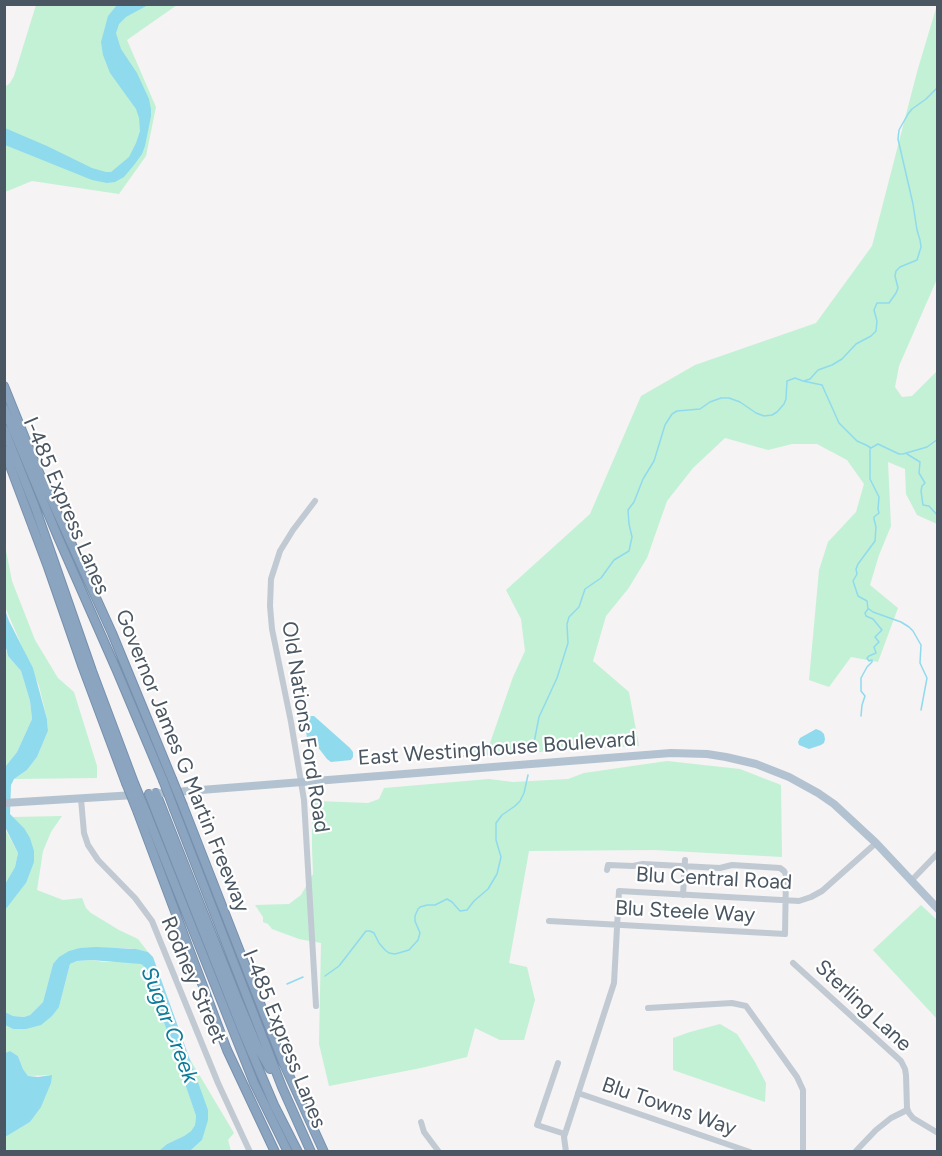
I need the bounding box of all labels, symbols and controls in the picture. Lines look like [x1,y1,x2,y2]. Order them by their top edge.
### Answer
street label: I-485 Express Lanes [17,413,115,599]
street label: Governor James G Martin Freeway [110,606,254,916]
street label: Old Nations Ford Road [276,620,334,834]
street label: East Westinghouse Boulevard [357,727,637,771]
street label: Blu Central Road [635,862,793,896]
street label: Blu Steele Way [614,896,756,928]
street label: Rodney Street [155,913,231,1047]
street label: I-485 Express Lanes [237,946,331,1132]
street label: Sterling Lane [809,955,917,1057]
water label: Sugar Creek [135,963,203,1087]
street label: Blu Towns Way [598,1072,740,1142]

